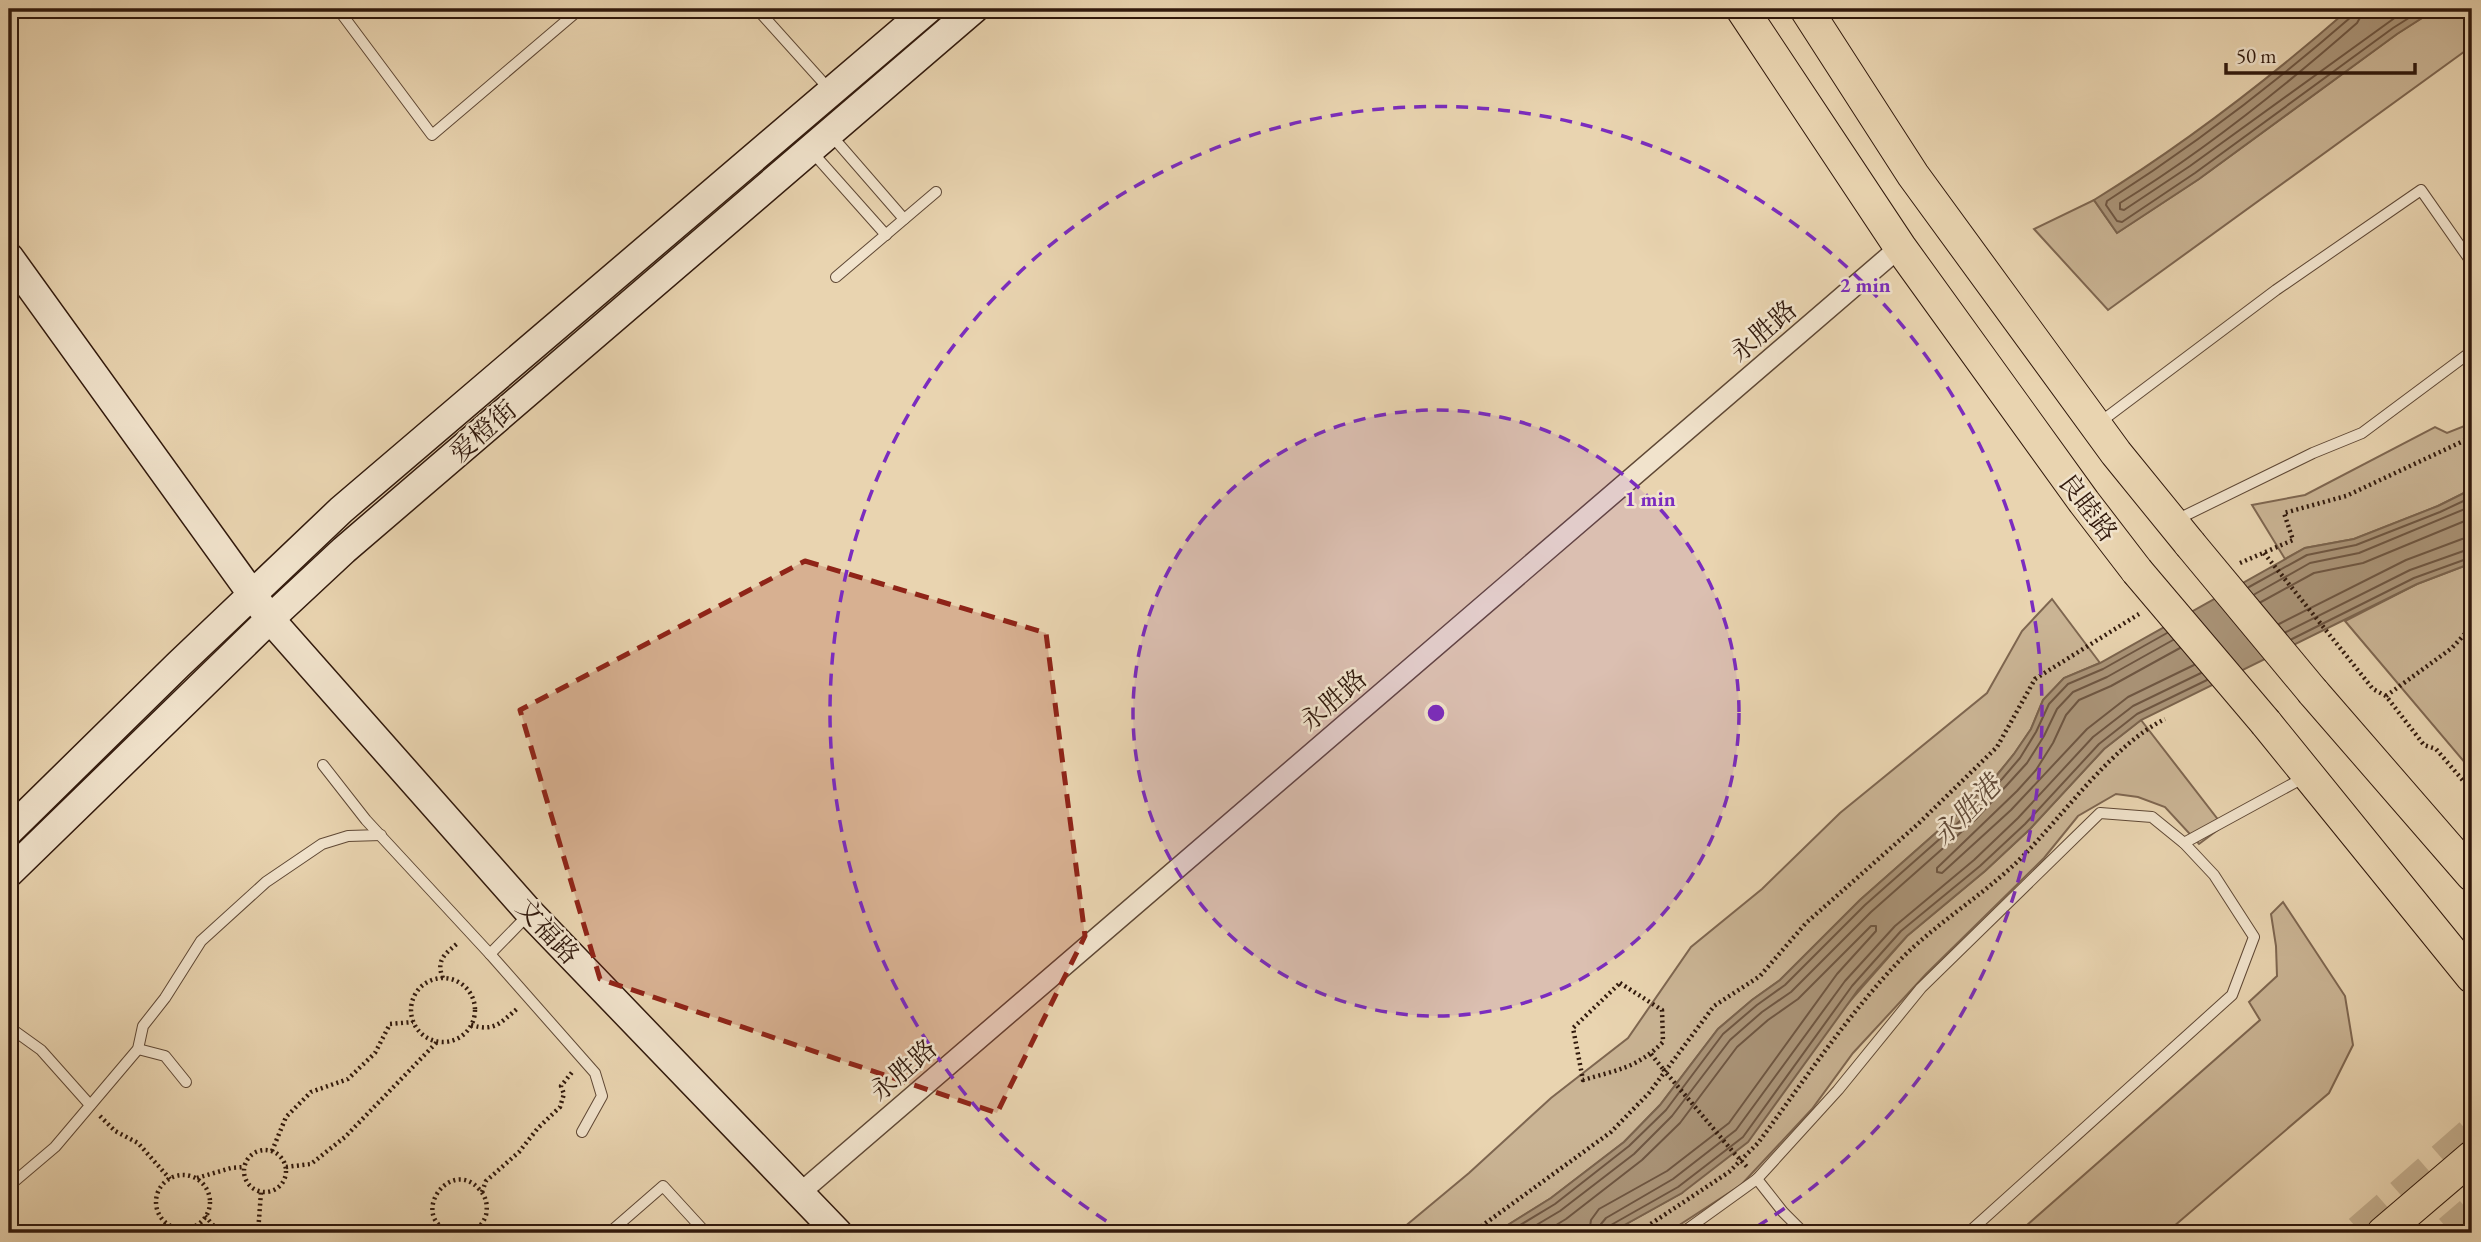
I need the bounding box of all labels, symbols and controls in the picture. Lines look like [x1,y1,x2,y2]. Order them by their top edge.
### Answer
scale bar [2226,32,2414,76]
text: 50 m [2236,42,2277,69]
text: 2 min [1839,271,1891,298]
street label: 永胜路 [1722,293,1804,369]
street label: 爱橙街 [442,393,524,469]
street label: 良睦路 [2051,466,2125,548]
text: 1 min [1624,485,1676,512]
street label: 永胜路 [1292,662,1374,738]
centre of rings [1424,701,1448,725]
water label: 永胜港 [1924,764,2011,853]
street label: 文福路 [509,891,587,971]
street label: 永胜路 [862,1032,944,1108]

